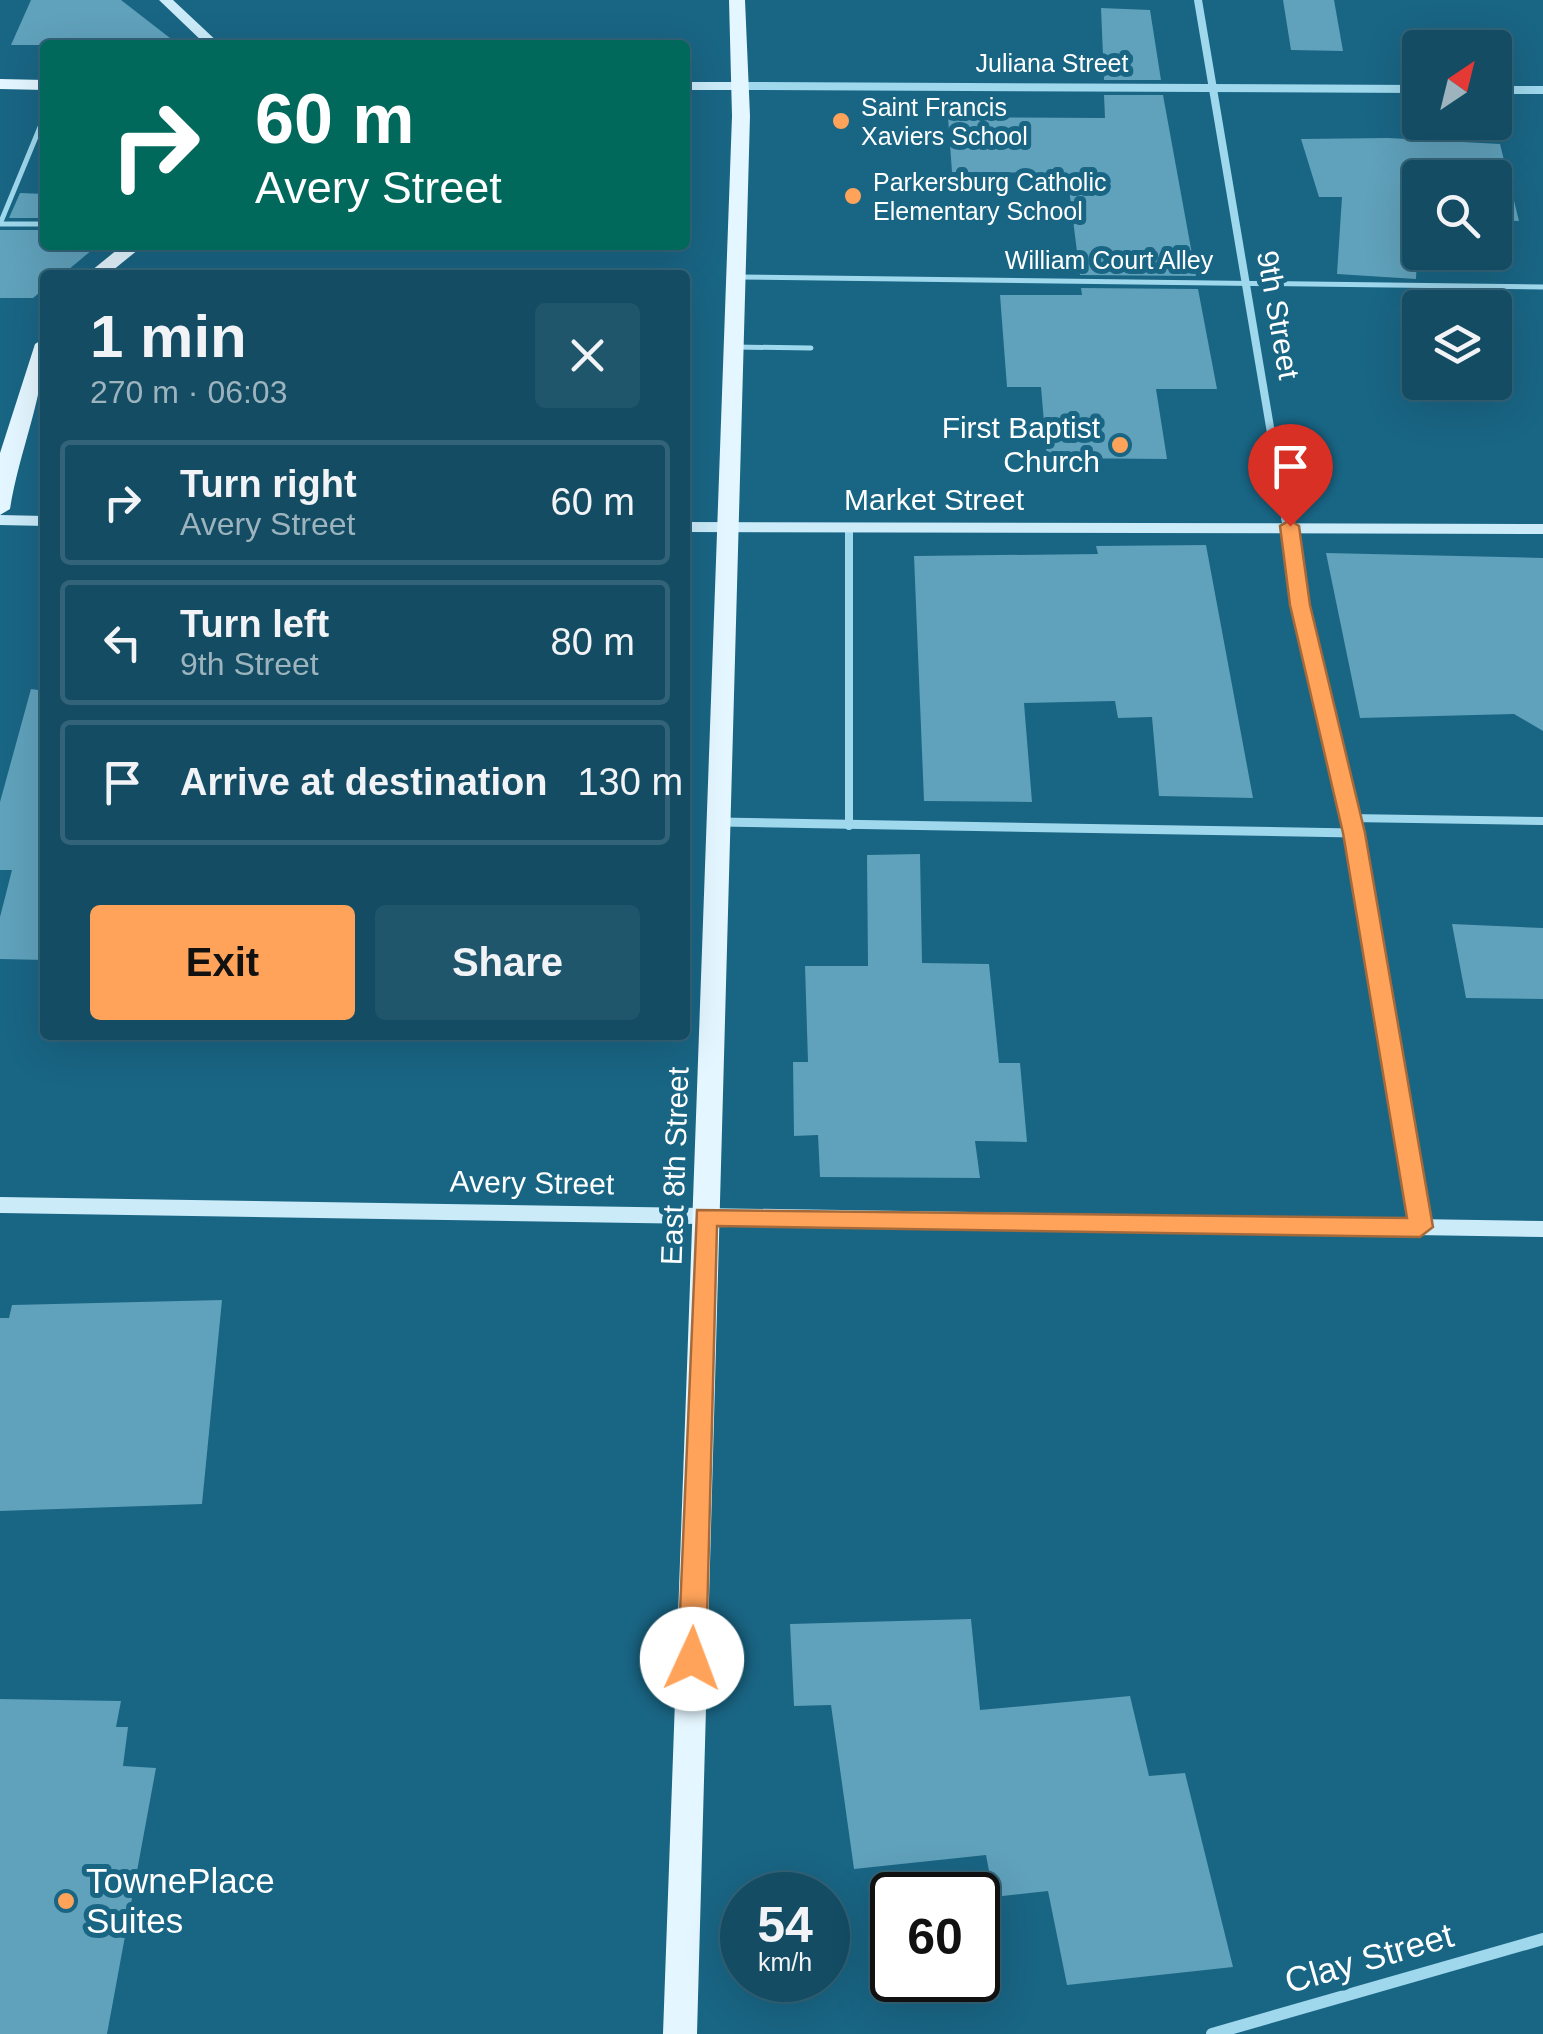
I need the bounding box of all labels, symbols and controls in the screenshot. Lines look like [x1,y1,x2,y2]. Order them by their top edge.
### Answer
north arrow [1402,30,1512,140]
map controls [1402,30,1512,400]
street label: Juliana Street [976,49,1128,77]
icon: right [90,80,220,210]
text: 60 m [255,80,415,158]
place label: Saint Francis Xaviers School [861,93,1028,150]
marker: Saint Francis Xaviers School [830,110,852,132]
button: search [1402,160,1512,270]
text: Avery Street [255,162,502,213]
place label: Parkersburg Catholic Elementary School [873,168,1106,225]
marker: Parkersburg Catholic Elementary School [842,185,864,207]
street label: William Court Alley [1005,246,1214,274]
street label: 9th Street [1251,248,1306,382]
button: layers [1402,290,1512,400]
text: 1 min [90,303,247,370]
button: close [535,303,640,408]
text: 270 m · 06:03 [90,374,287,410]
place label: First Baptist Church [942,411,1101,478]
pin [1248,424,1333,527]
marker: First Baptist Church [1109,434,1131,456]
icon: arrive [1263,439,1318,494]
text: Turn right [180,463,357,505]
icon: right [95,475,150,530]
text: 60 m [551,481,635,523]
street label: Market Street [844,483,1025,516]
text: Avery Street [180,506,355,542]
text: Turn left [180,603,329,645]
icon: left [95,615,150,670]
text: 80 m [551,621,635,663]
text: 9th Street [180,646,319,682]
icon: arrive [95,755,150,810]
text: Arrive at destination [180,761,547,803]
text: 130 m [577,761,683,803]
button: Exit [90,905,355,1020]
button: Share [375,905,640,1020]
street label: East 8th Street [655,1066,694,1266]
street label: Avery Street [449,1165,615,1200]
position arrow [640,1607,744,1711]
place label: TownePlace Suites [86,1861,275,1940]
speed limit sign: 60 [870,1872,1000,2002]
marker: TownePlace Suites [55,1890,77,1912]
text: 54 [757,1897,813,1953]
street label: Clay Street [1280,1915,1458,2000]
text: km/h [758,1948,812,1976]

